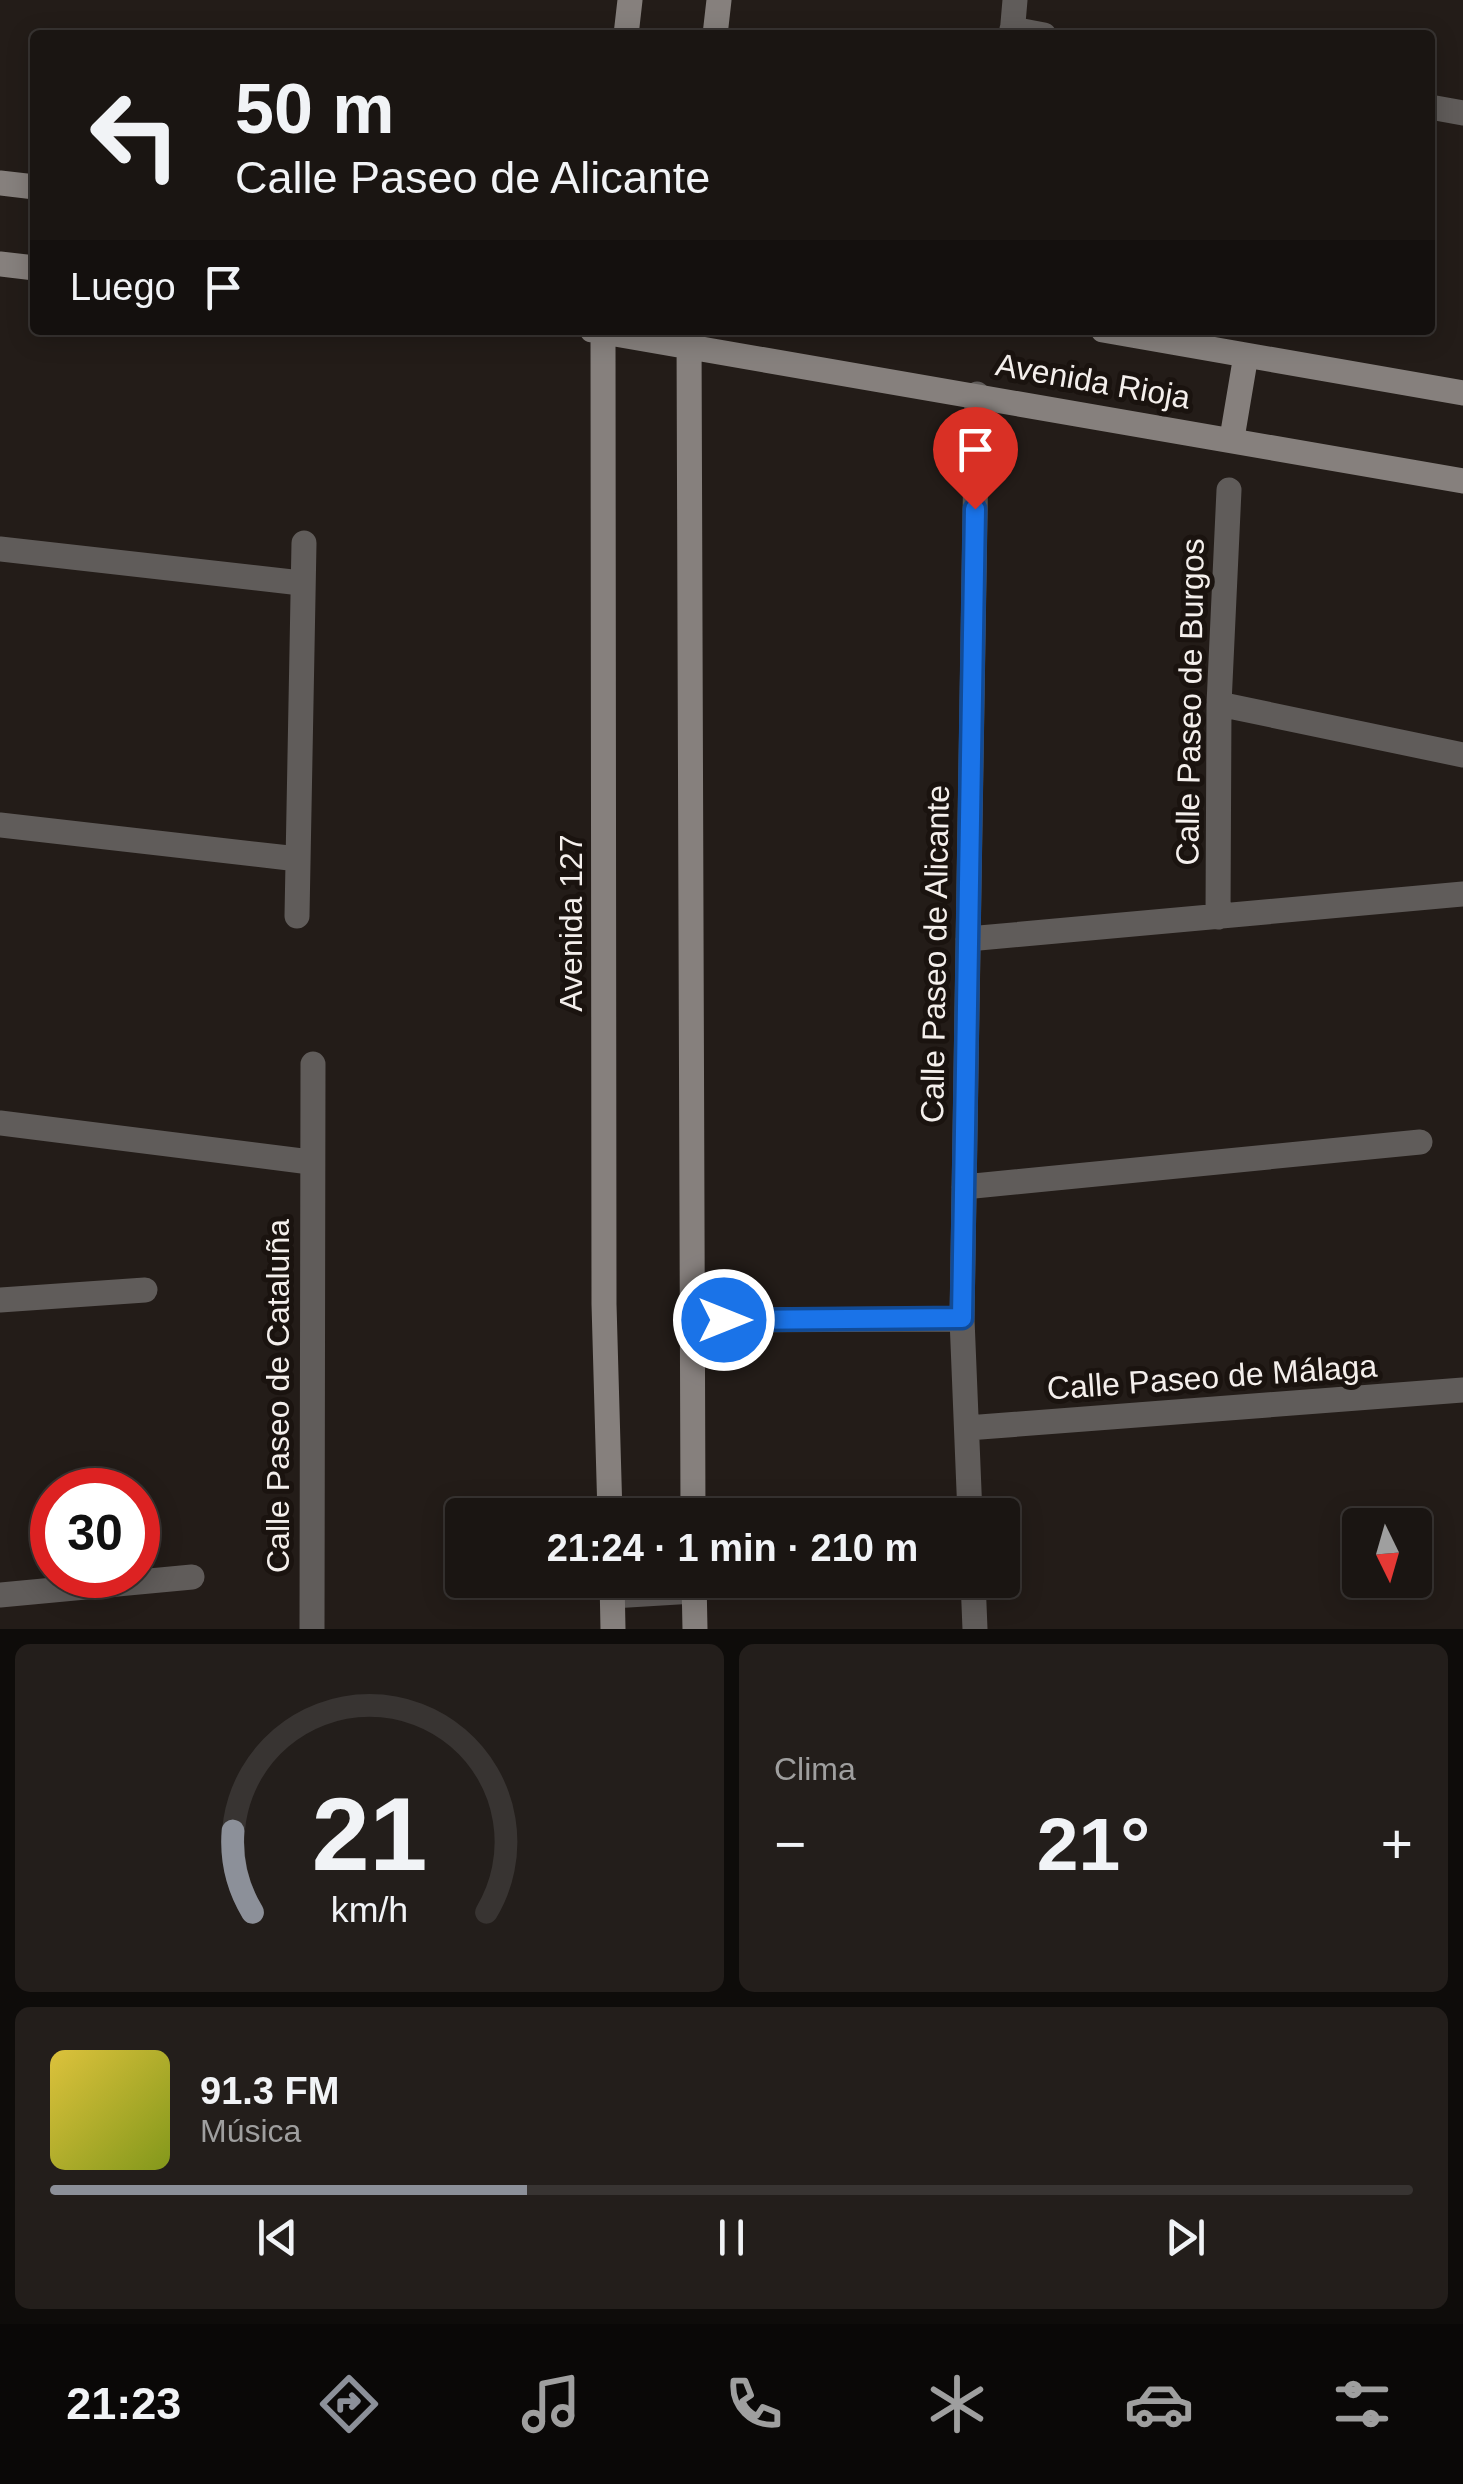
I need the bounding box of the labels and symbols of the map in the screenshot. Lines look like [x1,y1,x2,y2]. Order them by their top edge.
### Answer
street label: Avenida Rioja [993,346,1193,416]
pin [933,407,1018,510]
street label: Calle Paseo de Burgos [1169,538,1211,866]
street label: Calle Paseo de Alicante [914,785,956,1123]
street label: Avenida 127 [553,834,589,1012]
street label: Calle Paseo de Cataluña [260,1219,296,1573]
position arrow [672,1268,776,1372]
street label: Calle Paseo de Málaga [1046,1347,1378,1406]
speed limit sign: 30 [30,1468,160,1598]
north arrow [1342,1508,1432,1598]

